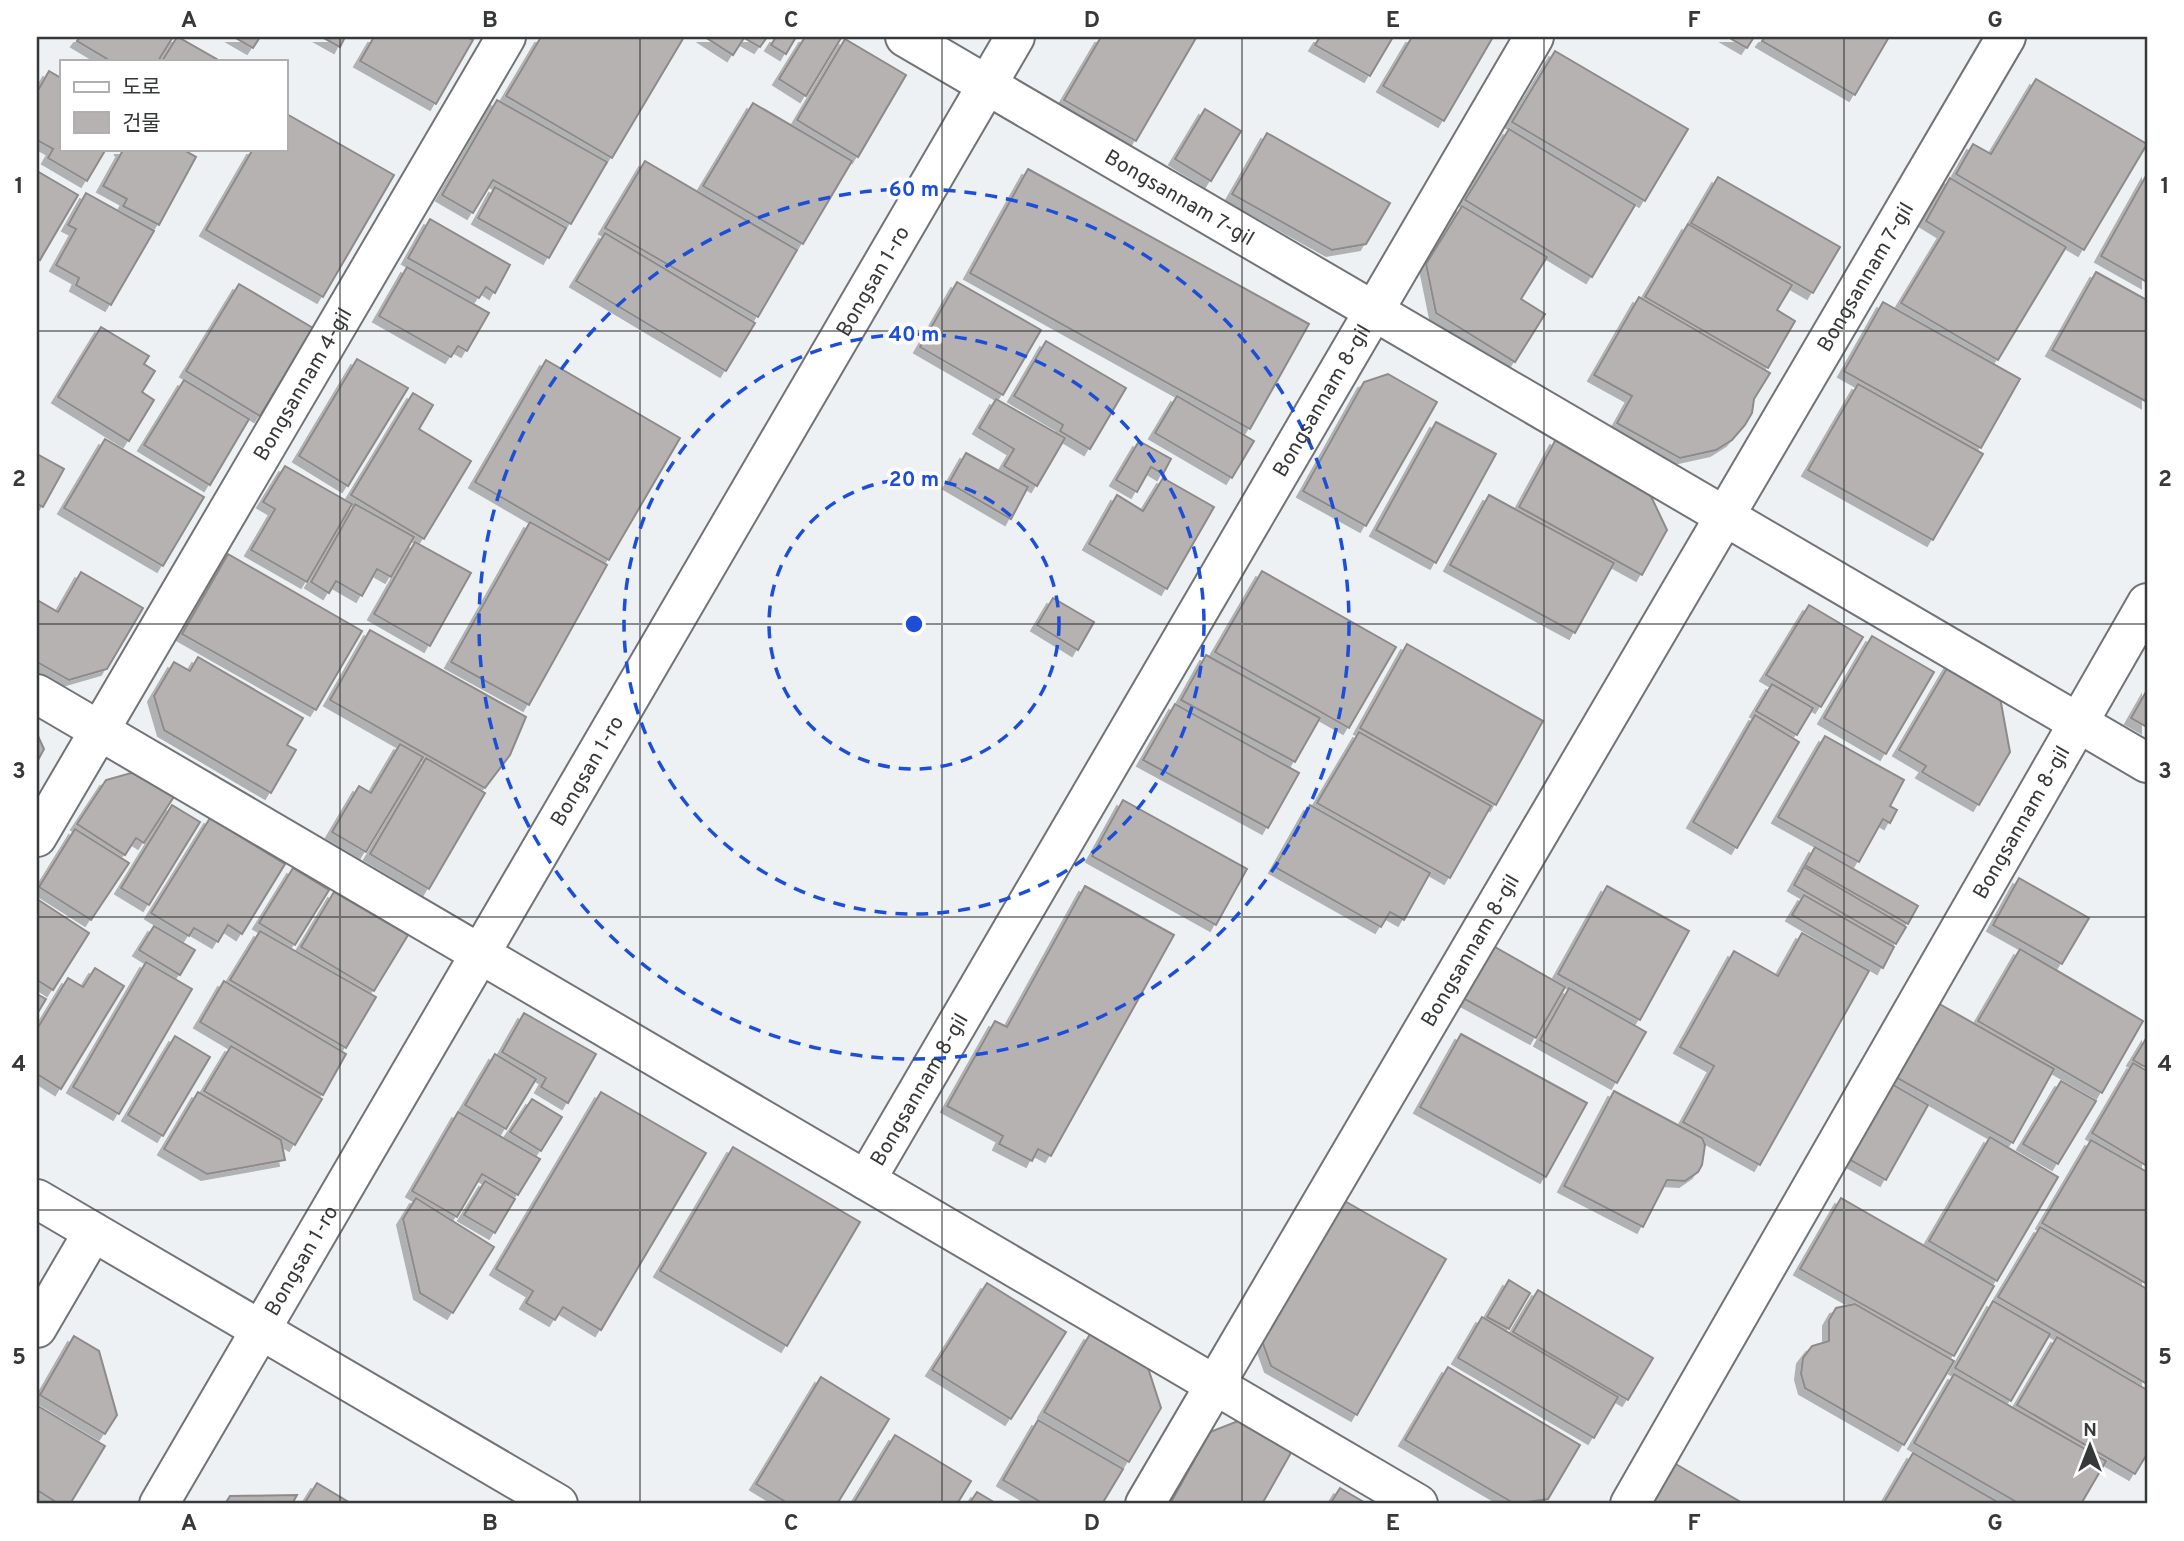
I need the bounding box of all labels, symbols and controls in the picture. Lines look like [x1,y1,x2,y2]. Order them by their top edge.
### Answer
text: A [181,7,197,36]
text: B [482,7,498,36]
text: C [784,7,798,36]
text: D [1084,7,1100,36]
text: E [1386,7,1400,36]
text: F [1687,7,1701,36]
text: G [1987,7,2003,36]
legend [60,60,287,150]
text: 도로 [122,75,161,102]
text: 건물 [122,111,161,138]
street label: Bongsannam 7-gil [1099,144,1259,253]
text: 1 [14,173,24,202]
text: 1 [2160,173,2170,202]
text: 60 m [889,177,939,204]
street label: Bongsannam 7-gil [1812,198,1921,357]
street label: Bongsan 1-ro [831,221,917,342]
street label: Bongsannam 4-gil [248,303,359,466]
street label: Bongsannam 8-gil [1268,320,1378,482]
text: 40 m [889,322,939,349]
text: 2 [12,466,26,495]
text: 2 [2158,466,2172,495]
text: 20 m [889,467,939,494]
centre of rings [902,612,926,636]
street label: Bongsan 1-ro [545,711,631,832]
street label: Bongsannam 8-gil [1968,741,2077,905]
text: 3 [12,758,26,787]
text: 3 [2158,758,2172,787]
street label: Bongsannam 8-gil [1416,870,1527,1032]
street label: Bongsannam 8-gil [865,1009,975,1171]
text: 4 [12,1051,26,1080]
text: 4 [2158,1051,2172,1080]
street label: Bongsan 1-ro [260,1201,345,1321]
text: 5 [12,1344,26,1373]
text: 5 [2158,1344,2172,1373]
north arrow [2054,1412,2124,1482]
text: N [2083,1419,2097,1443]
text: A [181,1510,197,1539]
text: B [482,1510,498,1539]
text: C [784,1510,798,1539]
text: D [1084,1510,1100,1539]
text: E [1386,1510,1400,1539]
text: F [1687,1510,1701,1539]
text: G [1987,1510,2003,1539]

